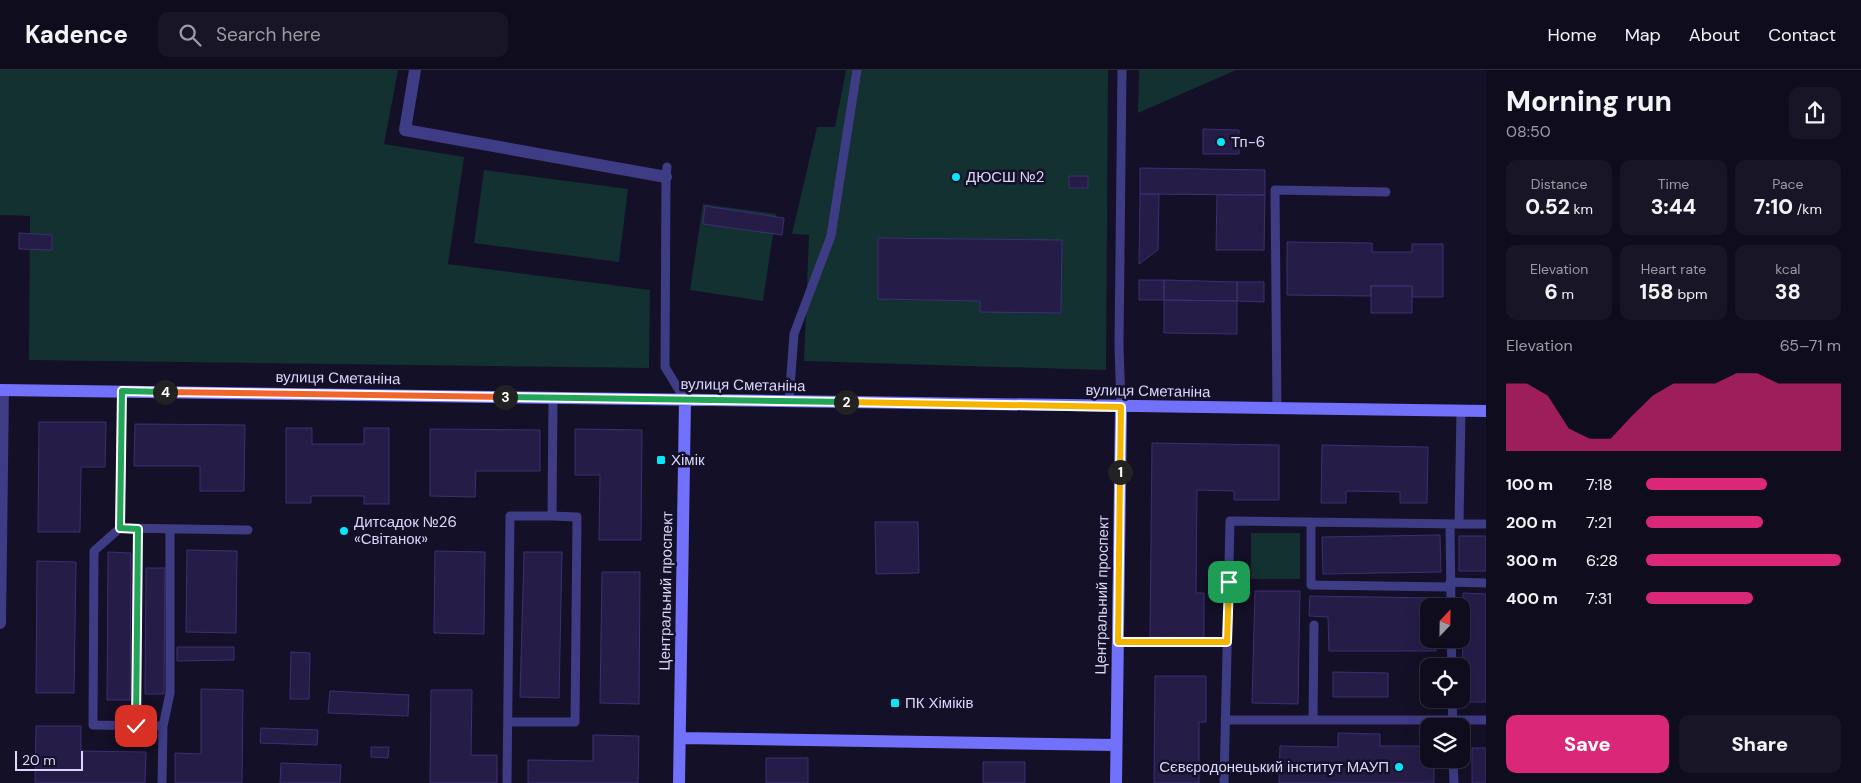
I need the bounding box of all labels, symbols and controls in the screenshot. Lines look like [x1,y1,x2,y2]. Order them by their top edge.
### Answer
search box [158,12,508,57]
text: Kadence [25,19,128,50]
icon: search [176,21,204,49]
text: Search here [216,22,321,47]
text: Home [1547,23,1597,47]
text: Map [1625,23,1661,47]
text: About [1689,23,1740,47]
text: Contact [1768,23,1836,47]
text: Morning run [1506,83,1672,120]
button: share [1789,87,1841,139]
text: 08:50 [1506,121,1551,142]
place label: Тп-6 [1231,132,1265,152]
marker: Тп-6 [1215,136,1227,148]
place label: ДЮСШ №2 [966,167,1044,187]
marker: ДЮСШ №2 [950,171,962,183]
text: Distance [1531,175,1588,193]
text: Time [1658,175,1689,193]
text: Pace [1772,175,1804,193]
text: 0.52 [1525,193,1570,221]
text: 3:44 [1651,193,1696,221]
text: 7:10 [1754,193,1793,221]
text: km [1570,200,1593,218]
text: /km [1793,200,1822,218]
text: Elevation [1530,260,1588,278]
text: Heart rate [1641,260,1706,278]
text: kcal [1775,260,1800,278]
text: 6 [1544,278,1558,306]
text: 158 [1640,278,1674,306]
text: 38 [1775,278,1801,306]
text: m [1558,285,1574,303]
text: bpm [1674,285,1707,303]
text: Elevation [1506,335,1573,356]
text: 65–71 m [1780,335,1841,356]
street label: вулиця Сметаніна [275,367,401,389]
street label: вулиця Сметаніна [680,374,806,396]
pin: 4 [152,380,178,404]
street label: вулиця Сметаніна [1085,380,1211,402]
text: 4 [161,383,170,401]
pin: 3 [492,384,518,410]
text: 3 [501,388,510,406]
pin: 2 [834,390,858,414]
text: 2 [842,393,851,411]
place label: Хімік [671,450,705,470]
marker: Хімік [655,454,667,466]
pin: 1 [1108,460,1132,484]
text: 1 [1118,463,1123,481]
text: 100 m [1506,474,1553,495]
text: 7:18 [1586,474,1613,495]
street label: Центральний проспект [655,511,677,671]
place label: Дитсадок №26 «Світанок» [354,512,457,549]
text: 200 m [1506,512,1557,533]
text: 7:21 [1586,512,1612,533]
street label: Центральний проспект [1091,515,1113,675]
marker: Дитсадок №26 «Світанок» [338,525,350,537]
text: 300 m [1506,550,1557,571]
text: 6:28 [1586,550,1618,571]
pin [1208,561,1250,603]
icon: arrive [1215,568,1243,596]
text: 400 m [1506,588,1558,609]
text: 7:31 [1586,588,1612,609]
north arrow [1420,598,1470,648]
map controls [1420,598,1470,768]
button: locate [1420,658,1470,708]
place label: ПК Хіміків [905,693,973,713]
marker: ПК Хіміків [889,697,901,709]
pin [115,705,157,747]
icon: check [122,712,150,740]
button: Save [1506,715,1669,773]
button: Share [1679,715,1841,773]
button: layers [1420,718,1470,768]
scale bar [15,748,82,771]
text: 20 m [22,751,56,769]
place label: Сєвєродонецький інститут МАУП [1159,757,1389,777]
marker: Сєвєродонецький інститут МАУП [1393,761,1405,773]

